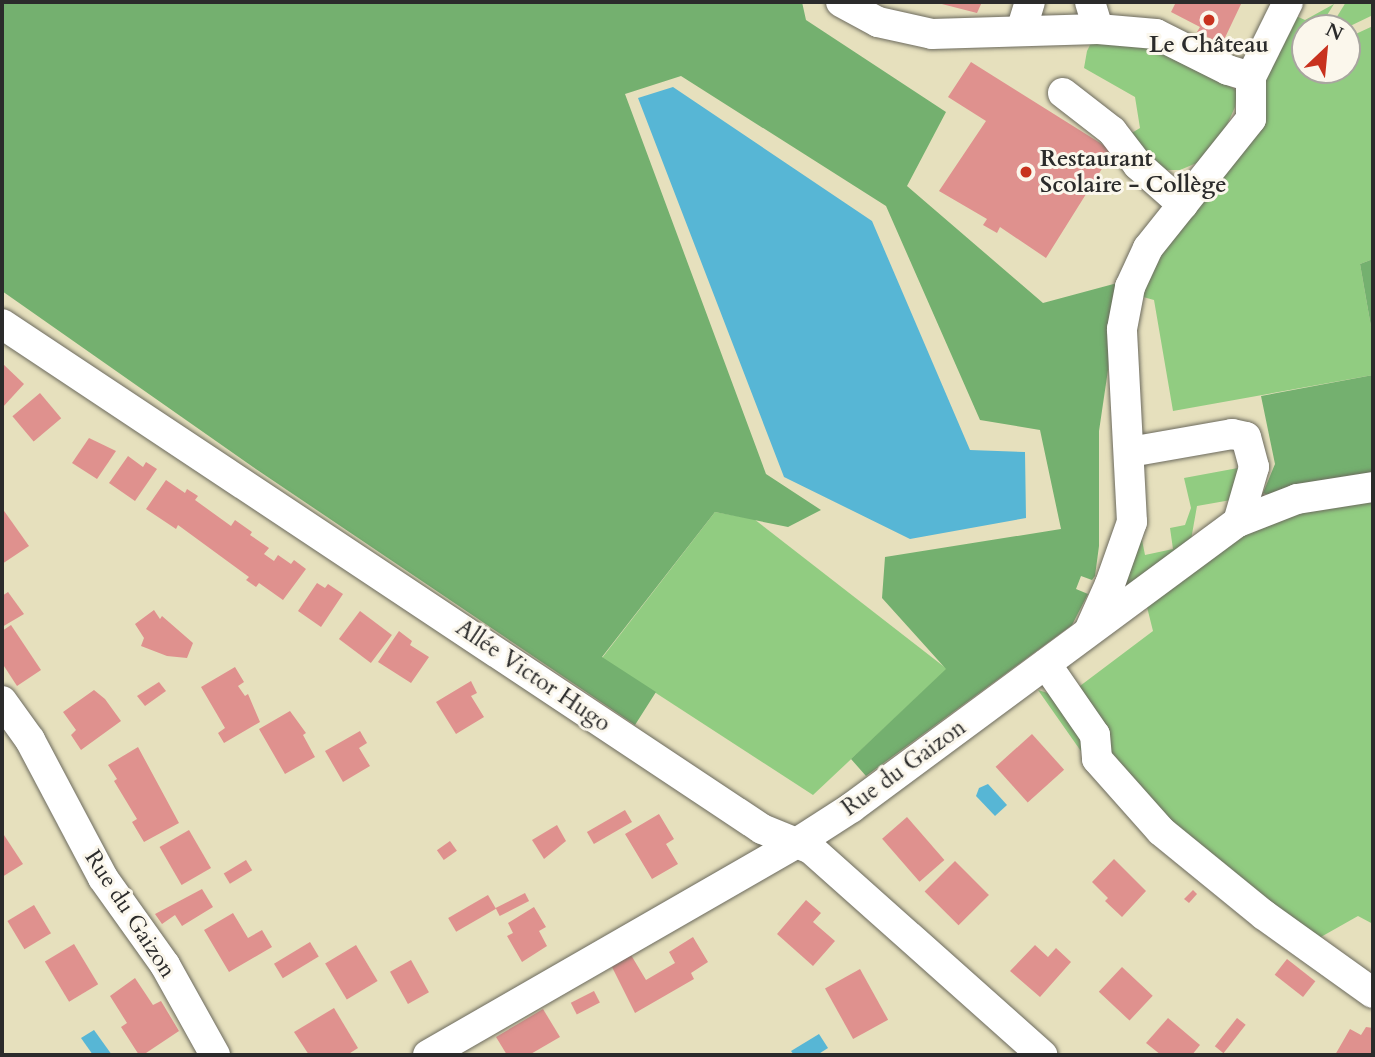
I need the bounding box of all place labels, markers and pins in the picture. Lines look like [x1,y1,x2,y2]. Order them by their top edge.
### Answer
marker: Le Château [1201,12,1217,28]
place label: Le Château [1149,31,1269,59]
place label: Restaurant Scolaire - Collège [1040,145,1227,199]
marker: Restaurant Scolaire - Collège [1018,164,1034,180]

